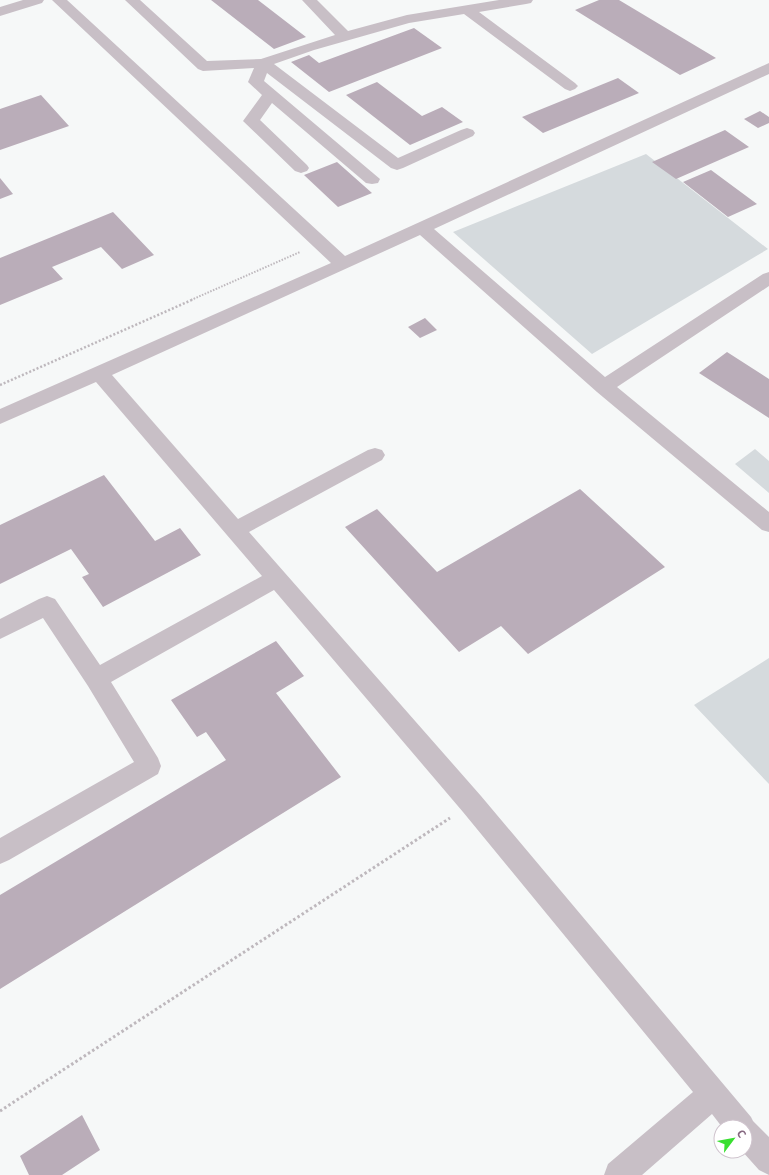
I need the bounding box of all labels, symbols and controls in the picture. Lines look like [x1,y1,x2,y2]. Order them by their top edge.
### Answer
north arrow [713,1119,753,1159]
text: С [734,1126,750,1140]

